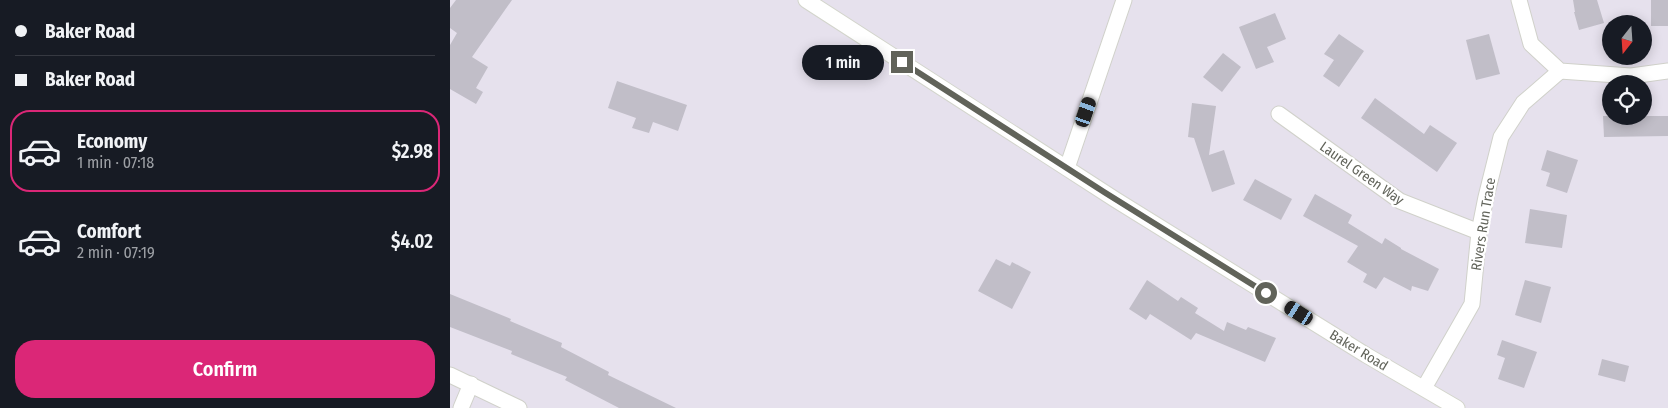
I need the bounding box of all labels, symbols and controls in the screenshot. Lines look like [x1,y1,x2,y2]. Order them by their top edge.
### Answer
north arrow [1602,15,1652,65]
map controls [1602,15,1652,125]
text: Baker Road [45,20,135,43]
callout: 1 min [802,44,884,80]
route end [891,51,913,73]
text: 1 min [826,53,860,72]
text: Baker Road [45,68,135,91]
button: locate [1602,75,1652,125]
car [1074,95,1097,129]
icon: car [17,129,62,174]
text: Economy [77,130,147,153]
street label: Laurel Green Way [1316,138,1408,209]
text: $2.98 [392,140,433,163]
text: 1 min · 07:18 [77,153,154,172]
street label: Rivers Run Trace [1468,176,1499,272]
icon: car [17,219,62,264]
text: Comfort [77,220,141,243]
text: $4.02 [391,230,433,253]
text: 2 min · 07:19 [77,243,155,262]
route start [1255,282,1277,304]
car [1282,299,1315,327]
street label: Baker Road [1326,326,1391,374]
button: Confirm [15,340,435,398]

